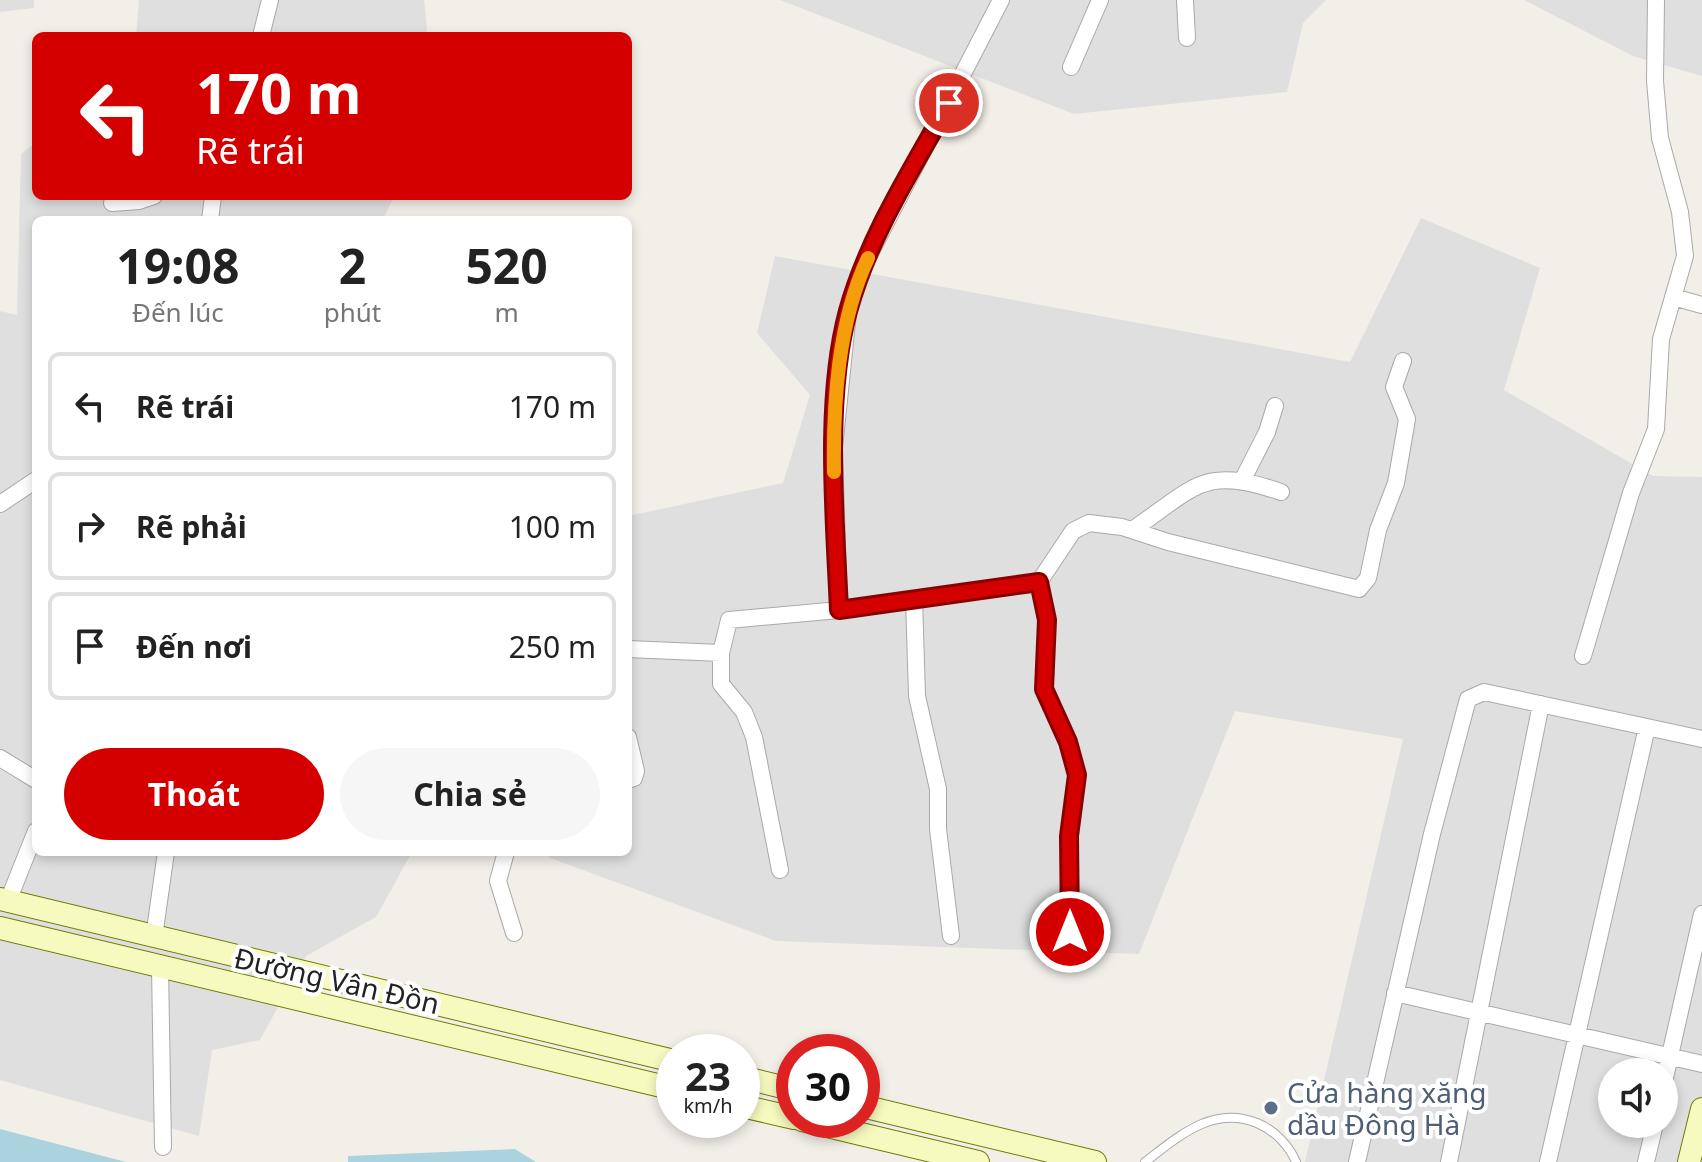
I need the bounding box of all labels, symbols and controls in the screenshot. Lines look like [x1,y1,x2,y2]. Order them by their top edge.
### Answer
text: 170 m [196,54,361,130]
icon: left [64,64,168,168]
pin [915,69,983,137]
icon: arrive [927,81,971,125]
text: Rẽ trái [196,126,305,175]
text: 19:08 [116,233,240,298]
text: 2 [339,233,366,298]
text: 520 [465,233,548,298]
text: Đến lúc [132,294,224,330]
text: phút [324,294,381,330]
text: m [494,294,519,330]
icon: left [68,384,112,428]
text: Rẽ trái [136,386,234,427]
text: 170 m [509,386,596,427]
icon: right [68,504,112,548]
text: Rẽ phải [136,506,247,547]
text: 100 m [509,506,596,547]
icon: arrive [68,624,112,668]
text: Đến nơi [136,626,252,667]
text: 250 m [509,626,596,667]
button: Thoát [64,748,324,840]
button: Chia sẻ [340,748,600,840]
position arrow [1028,890,1112,974]
street label: Đường Vân Đồn [231,938,443,1022]
speed limit sign: 30 [776,1034,880,1138]
text: 23 [685,1048,731,1103]
map controls [1598,1058,1678,1138]
button: sound [1598,1058,1678,1138]
place label: Cửa hàng xăng dầu Đông Hà [1287,1073,1486,1143]
text: km/h [683,1092,733,1119]
marker: Cửa hàng xăng dầu Đông Hà [1262,1099,1280,1117]

